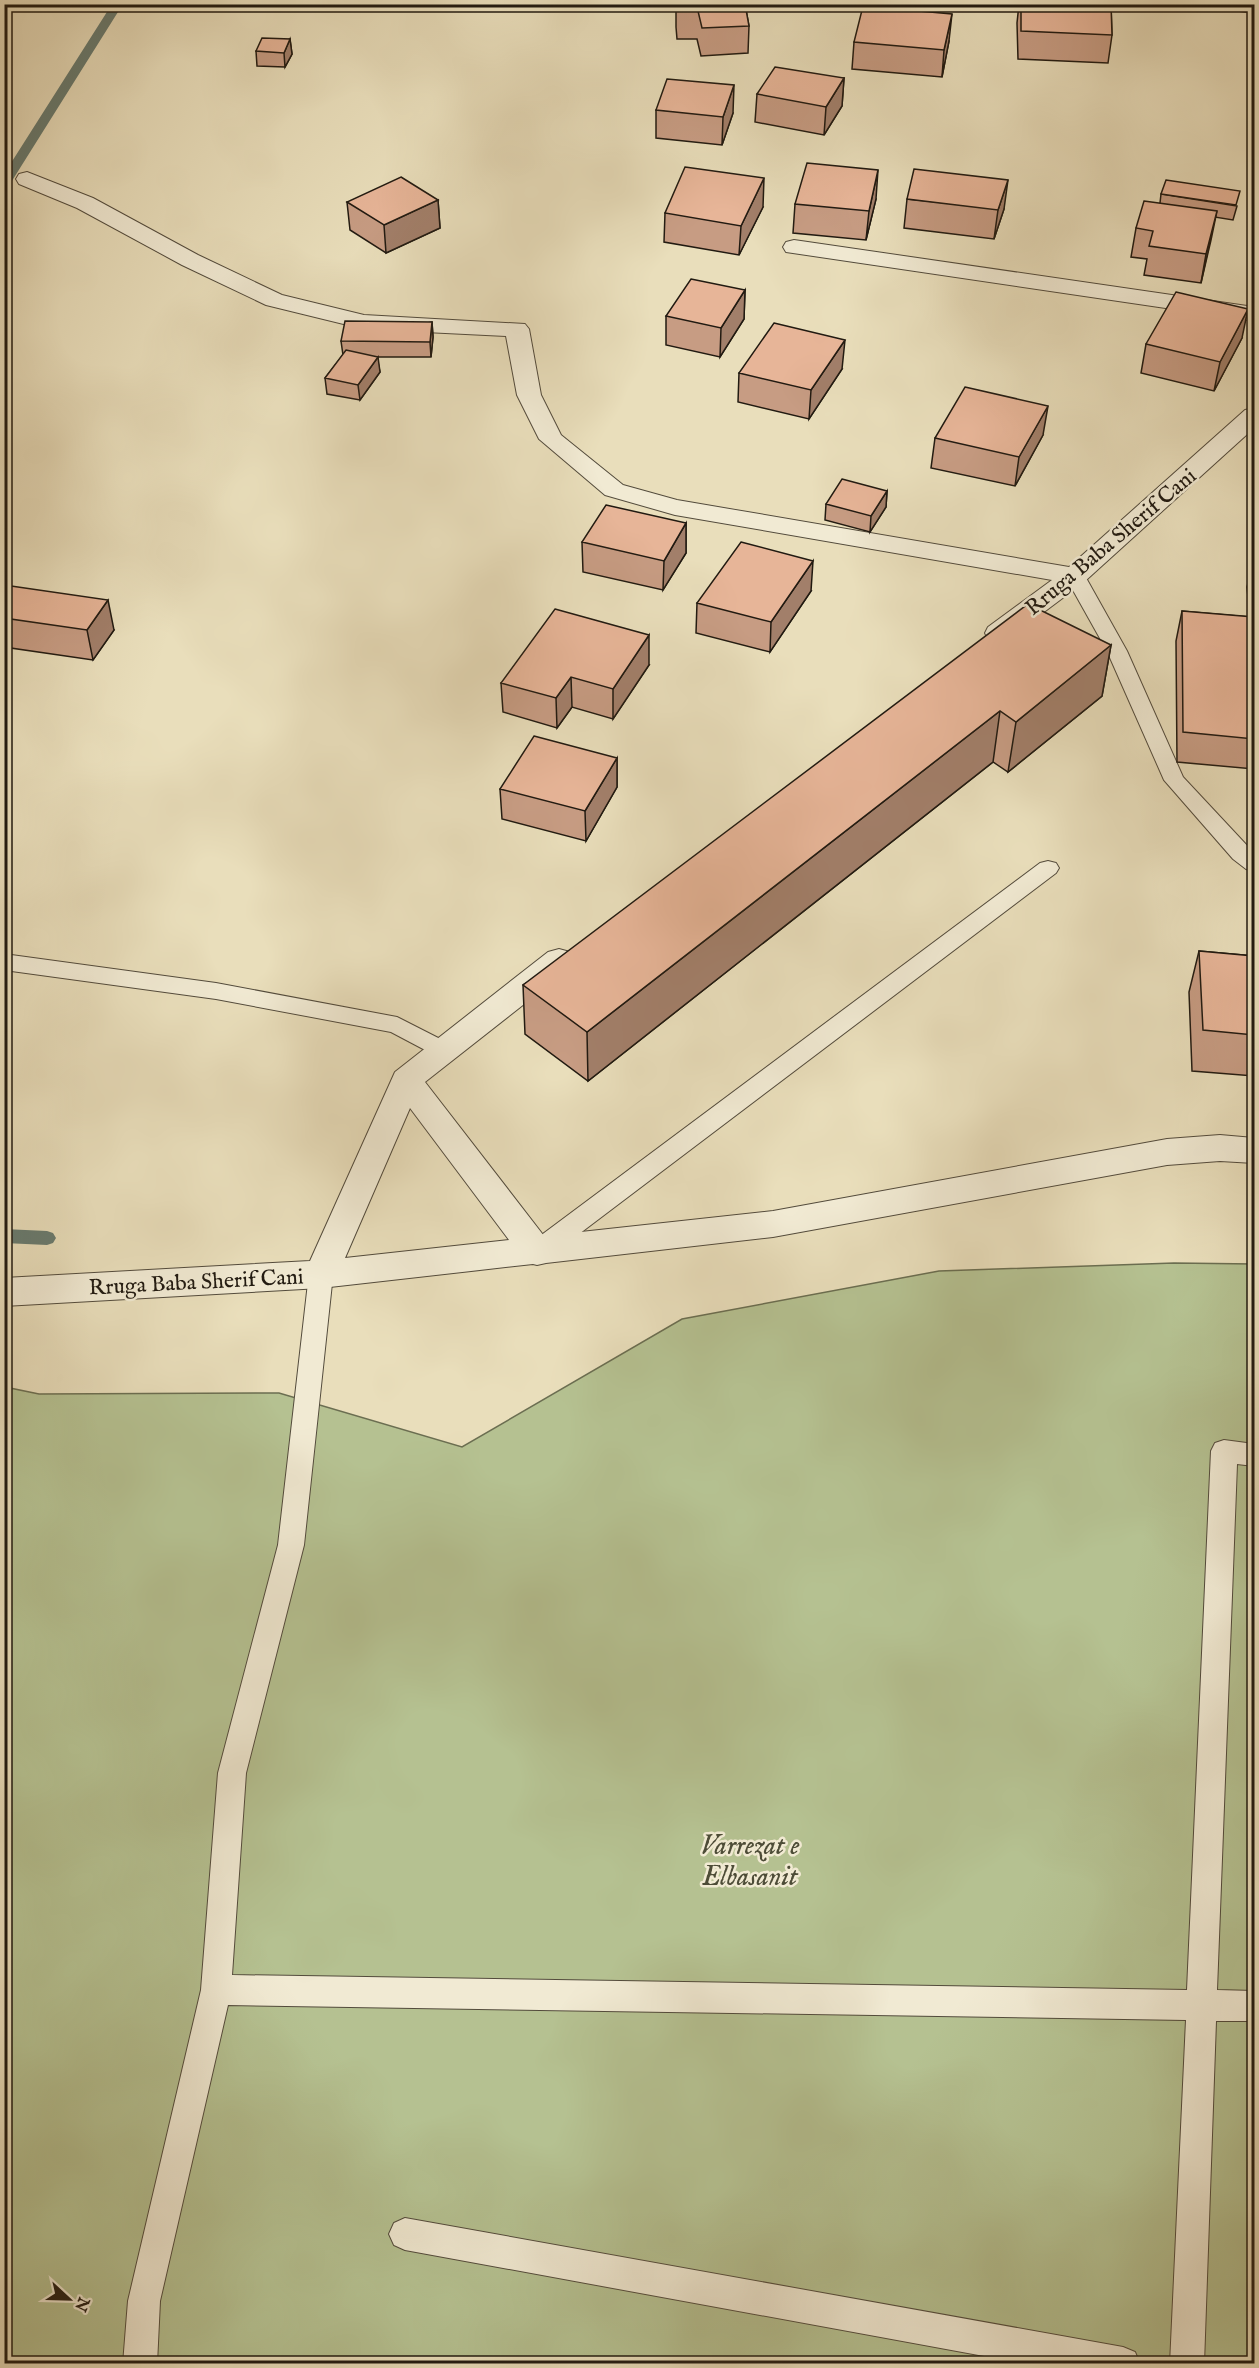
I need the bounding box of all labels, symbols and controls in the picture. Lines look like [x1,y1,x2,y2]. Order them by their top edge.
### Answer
street label: Rruga Baba Sherif Cani [1020,463,1203,622]
street label: Rruga Baba Sherif Cani [88,1263,304,1303]
park label: Varrezat e Elbasanit [700,1830,800,1895]
north arrow [39,2269,99,2329]
text: N [69,2293,93,2314]

